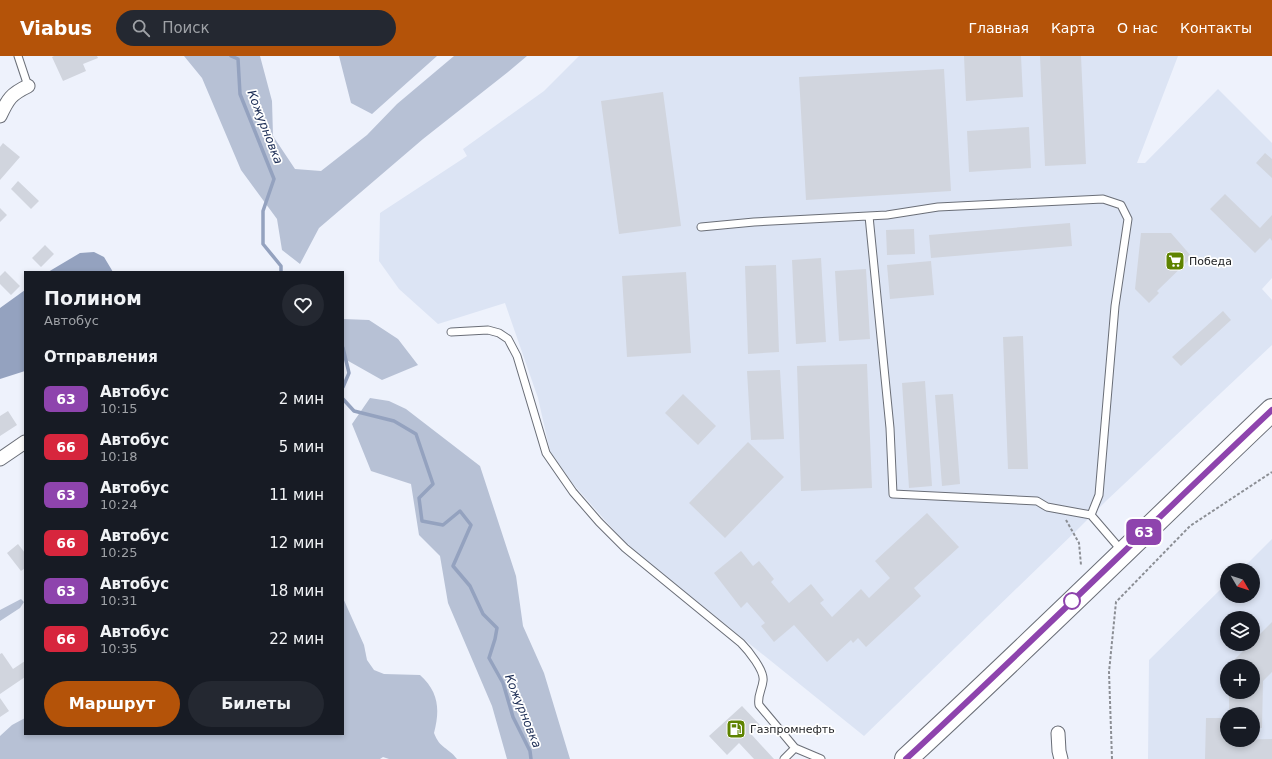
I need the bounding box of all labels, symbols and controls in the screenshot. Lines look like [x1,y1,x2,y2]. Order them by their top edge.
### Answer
search box [116,10,396,46]
text: Viabus [20,17,92,39]
icon: search [130,17,152,39]
text: Поиск [162,19,210,37]
text: Главная [968,20,1029,36]
text: Карта [1051,20,1095,36]
text: О нас [1117,20,1158,36]
text: Контакты [1180,20,1252,36]
water label: Кожурновка [244,88,286,166]
supermarket icon: Победа [1164,250,1186,272]
place label: Победа [1189,255,1232,268]
button: heart [282,284,324,326]
text: Полином [44,287,142,309]
text: Автобус [44,313,99,328]
text: Отправления [44,348,158,366]
text: Автобус [100,383,169,401]
text: 2 мин [279,390,324,408]
text: 63 [56,391,76,407]
text: 10:15 [100,401,137,416]
text: Автобус [100,431,169,449]
text: 5 мин [279,438,324,456]
text: 66 [56,439,76,455]
text: 10:18 [100,449,137,464]
text: Автобус [100,479,169,497]
text: 11 мин [269,486,324,504]
text: 63 [56,487,76,503]
text: 10:24 [100,497,137,512]
line badge: 63 [1126,519,1162,545]
text: 63 [1134,524,1154,540]
text: Автобус [100,527,169,545]
text: 12 мин [269,534,324,552]
text: 66 [56,535,76,551]
text: 10:25 [100,545,137,560]
north arrow [1220,563,1260,603]
map controls [1220,563,1260,747]
text: Автобус [100,575,169,593]
text: 18 мин [269,582,324,600]
text: 63 [56,583,76,599]
unlabelled marker [1063,592,1081,610]
text: 10:31 [100,593,137,608]
button: layers [1220,611,1260,651]
text: Автобус [100,623,169,641]
text: 22 мин [269,630,324,648]
text: 66 [56,631,76,647]
text: 10:35 [100,641,137,656]
button: + [1220,659,1260,699]
water label: Кожурновка [502,672,544,750]
button: Маршрут [44,681,180,727]
button: Билеты [188,681,324,727]
button: − [1220,707,1260,747]
fuel station icon: Газпромнефть [725,718,747,740]
place label: Газпромнефть [750,723,835,736]

